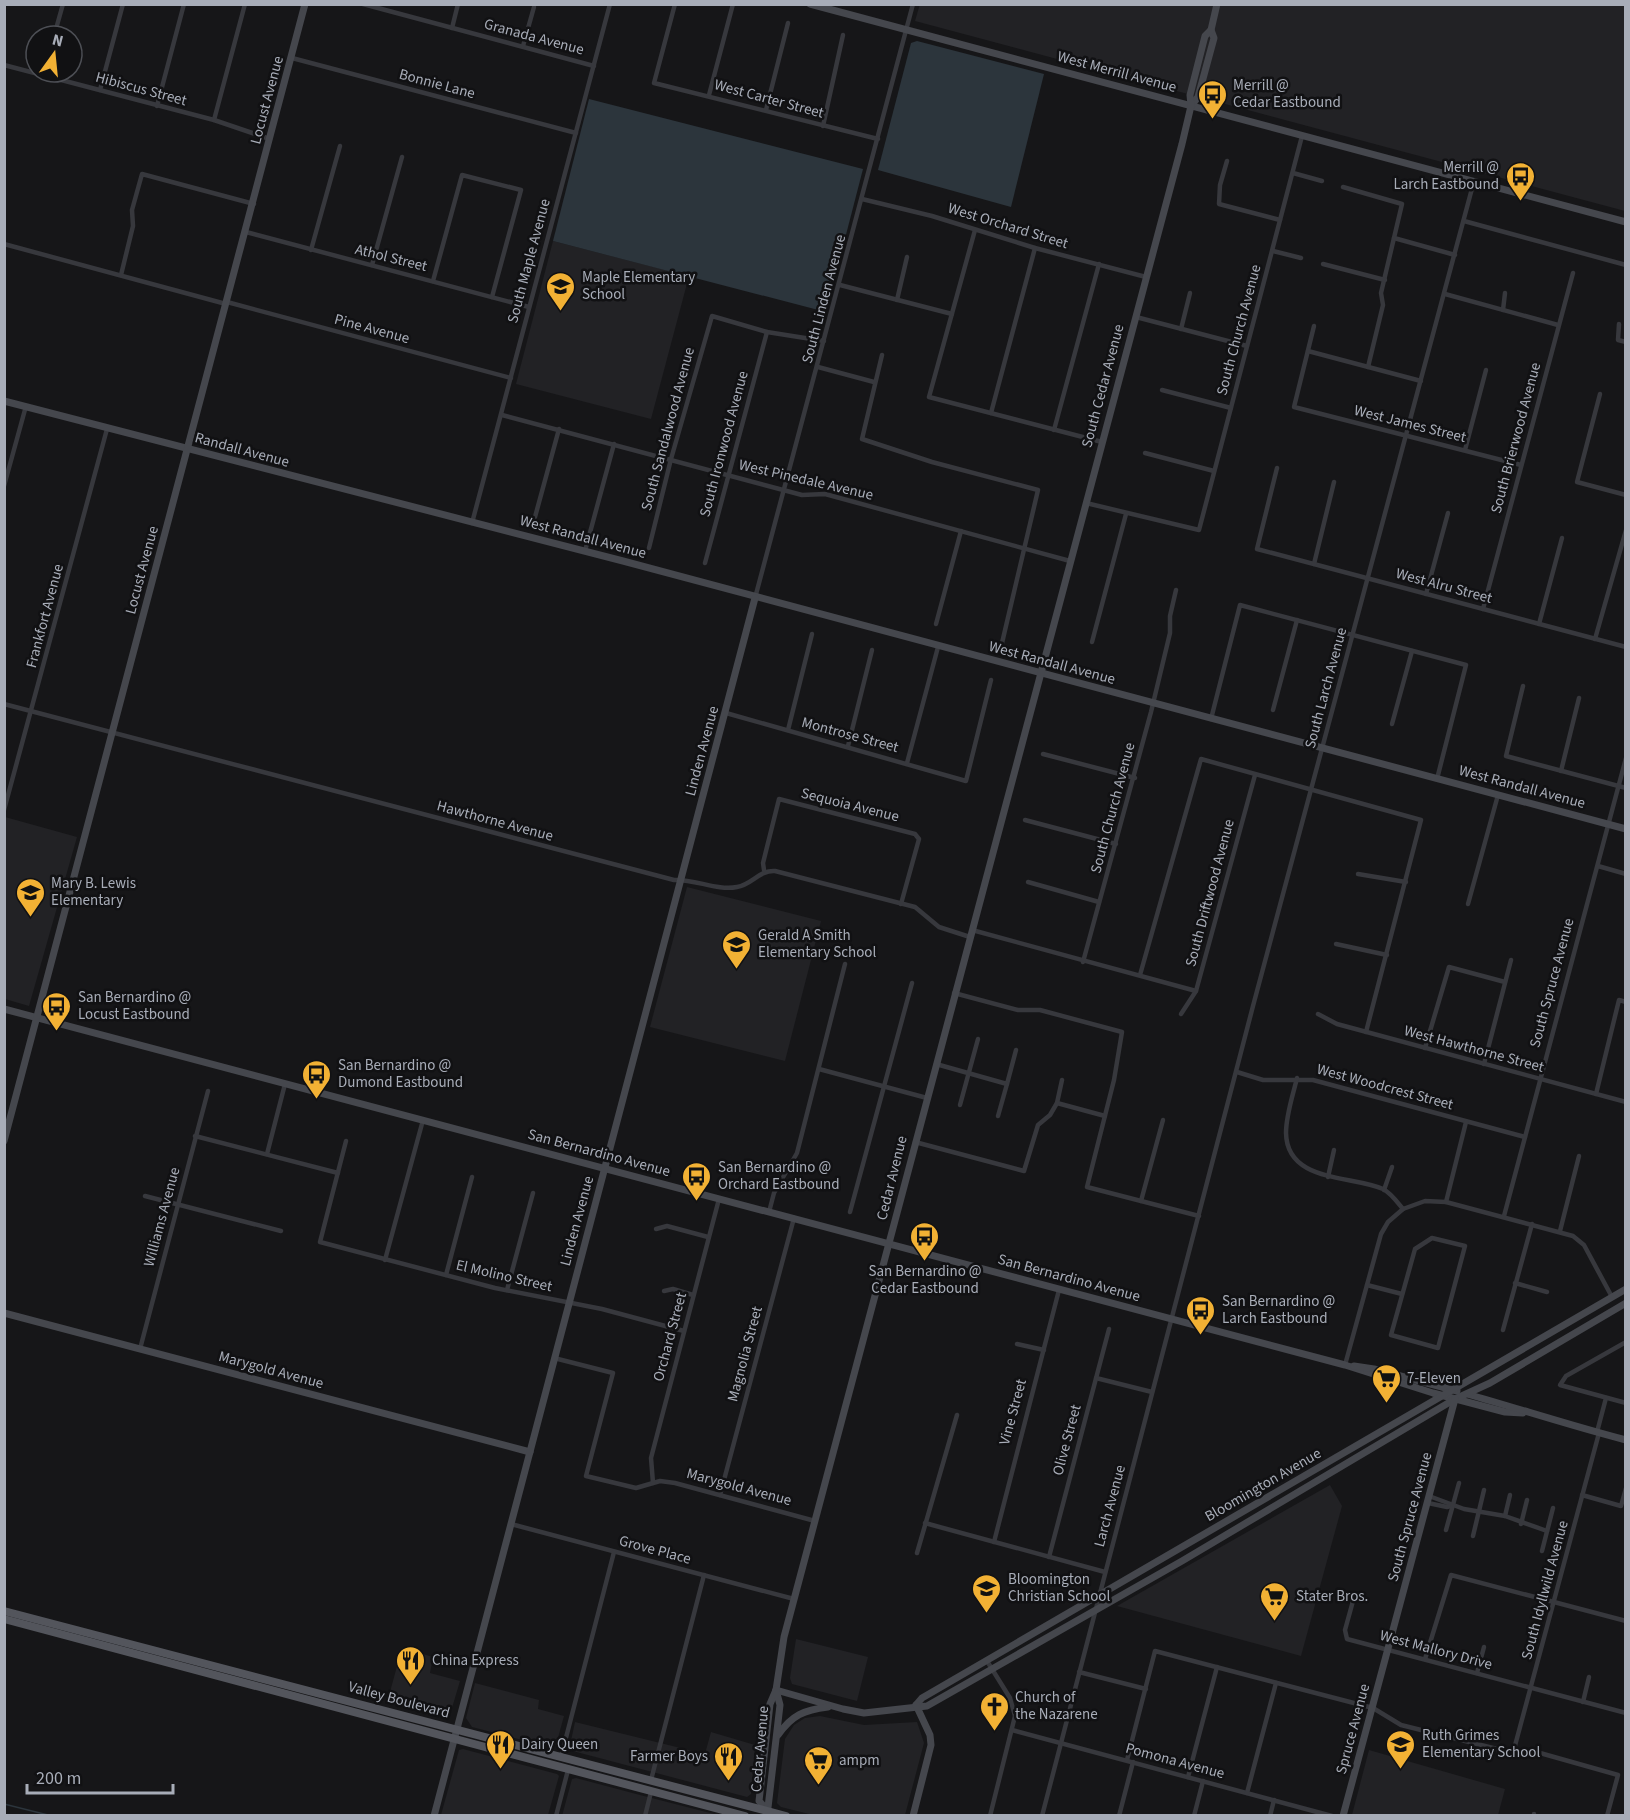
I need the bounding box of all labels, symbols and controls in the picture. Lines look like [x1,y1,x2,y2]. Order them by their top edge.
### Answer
street label: Granada Avenue [482,14,586,60]
north arrow [24,24,84,84]
text: N [50,28,66,52]
street label: West Merrill Avenue [1055,46,1179,98]
street label: Locust Avenue [245,54,289,146]
street label: Bonnie Lane [397,64,477,104]
street label: Hibiscus Street [93,67,189,111]
street label: West Carter Street [712,74,826,124]
place label: Merrill @ Cedar Eastbound [1233,75,1341,113]
bus stop icon: Merrill @ Cedar Eastbound [1196,78,1228,120]
place label: Merrill @ Larch Eastbound [1393,157,1499,195]
bus stop icon: Merrill @ Larch Eastbound [1504,160,1536,202]
street label: South Maple Avenue [502,197,556,325]
street label: West Orchard Street [945,198,1071,254]
street label: South Linden Avenue [797,232,851,366]
street label: Athol Street [353,239,429,277]
street label: South Church Avenue [1211,262,1267,398]
place label: Maple Elementary School [582,267,695,305]
school or university icon: Maple Elementary School [545,270,577,312]
street label: Pine Avenue [332,309,412,349]
street label: South Cedar Avenue [1076,322,1130,450]
street label: South Sandalwood Avenue [636,345,700,513]
street label: South Brierwood Avenue [1486,360,1546,516]
street label: South Ironwood Avenue [694,369,754,519]
street label: West James Street [1352,400,1468,448]
street label: Randall Avenue [192,427,292,473]
street label: West Pinedale Avenue [737,454,875,506]
street label: West Randall Avenue [517,510,649,564]
street label: Locust Avenue [120,524,164,616]
street label: Frankfort Avenue [21,562,69,670]
street label: West Alru Street [1393,563,1495,609]
street label: South Larch Avenue [1300,625,1352,751]
street label: West Randall Avenue [986,636,1118,690]
street label: Linden Avenue [680,704,724,798]
street label: Montrose Street [799,712,901,758]
street label: South Church Avenue [1085,740,1141,876]
street label: West Randall Avenue [1456,760,1588,814]
street label: Sequoia Avenue [799,783,901,827]
street label: Hawthorne Avenue [435,795,555,847]
street label: South Driftwood Avenue [1180,817,1240,969]
place label: Mary B. Lewis Elementary [51,873,136,911]
school or university icon: Mary B. Lewis Elementary [14,876,46,918]
street label: South Spruce Avenue [1525,916,1579,1050]
place label: Gerald A Smith Elementary School [758,925,876,963]
school or university icon: Gerald A Smith Elementary School [721,928,753,970]
place label: San Bernardino @ Locust Eastbound [78,987,191,1025]
bus stop icon: San Bernardino @ Locust Eastbound [41,990,73,1032]
street label: West Hawthorne Street [1402,1020,1546,1078]
place label: San Bernardino @ Dumond Eastbound [338,1055,463,1093]
bus stop icon: San Bernardino @ Dumond Eastbound [301,1058,333,1100]
street label: West Woodcrest Street [1314,1059,1456,1115]
street label: San Bernardino Avenue [525,1124,673,1182]
street label: Cedar Avenue [871,1134,913,1222]
place label: San Bernardino @ Orchard Eastbound [718,1157,840,1195]
bus stop icon: San Bernardino @ Orchard Eastbound [681,1160,713,1202]
street label: Williams Avenue [139,1165,185,1269]
street label: Linden Avenue [555,1174,599,1268]
bus stop icon: San Bernardino @ Cedar Eastbound [909,1220,941,1262]
street label: San Bernardino Avenue [995,1249,1143,1307]
street label: El Molino Street [454,1255,554,1297]
place label: San Bernardino @ Cedar Eastbound [868,1261,982,1299]
street label: Orchard Street [648,1290,692,1384]
place label: San Bernardino @ Larch Eastbound [1222,1291,1335,1329]
bus stop icon: San Bernardino @ Larch Eastbound [1185,1294,1217,1336]
street label: Magnolia Street [722,1304,768,1404]
street label: Marygold Avenue [216,1346,326,1394]
supermarket icon: 7-Eleven [1370,1362,1402,1404]
place label: 7-Eleven [1407,1368,1461,1389]
street label: Vine Street [994,1377,1032,1447]
street label: Olive Street [1047,1402,1087,1478]
street label: Bloomington Avenue [1201,1443,1325,1527]
street label: South Spruce Avenue [1383,1450,1437,1584]
street label: Marygold Avenue [684,1463,794,1511]
street label: Larch Avenue [1089,1463,1131,1549]
street label: South Idyllwild Avenue [1516,1518,1574,1662]
street label: Grove Place [617,1530,693,1570]
place label: Bloomington Christian School [1008,1569,1110,1607]
school or university icon: Bloomington Christian School [971,1572,1003,1614]
supermarket icon: Stater Bros. [1259,1580,1291,1622]
place label: Stater Bros. [1296,1586,1368,1607]
street label: West Mallory Drive [1377,1625,1495,1675]
restaurant icon: China Express [395,1644,427,1686]
place label: China Express [432,1650,519,1671]
street label: Valley Boulevard [346,1676,452,1724]
street label: Spruce Avenue [1331,1681,1375,1777]
place label: Church of the Nazarene [1015,1687,1098,1725]
church icon: Church of the Nazarene [978,1690,1010,1732]
street label: Cedar Avenue [746,1705,774,1793]
place label: Ruth Grimes Elementary School [1422,1725,1540,1763]
restaurant icon: Dairy Queen [484,1728,516,1770]
school or university icon: Ruth Grimes Elementary School [1385,1728,1417,1770]
place label: Dairy Queen [521,1734,598,1755]
street label: Pomona Avenue [1123,1738,1227,1784]
restaurant icon: Farmer Boys [713,1740,745,1782]
supermarket icon: ampm [802,1744,834,1786]
place label: Farmer Boys [630,1746,708,1767]
place label: ampm [839,1750,880,1771]
scale bar [27,1757,172,1795]
text: 200 m [36,1766,81,1791]

